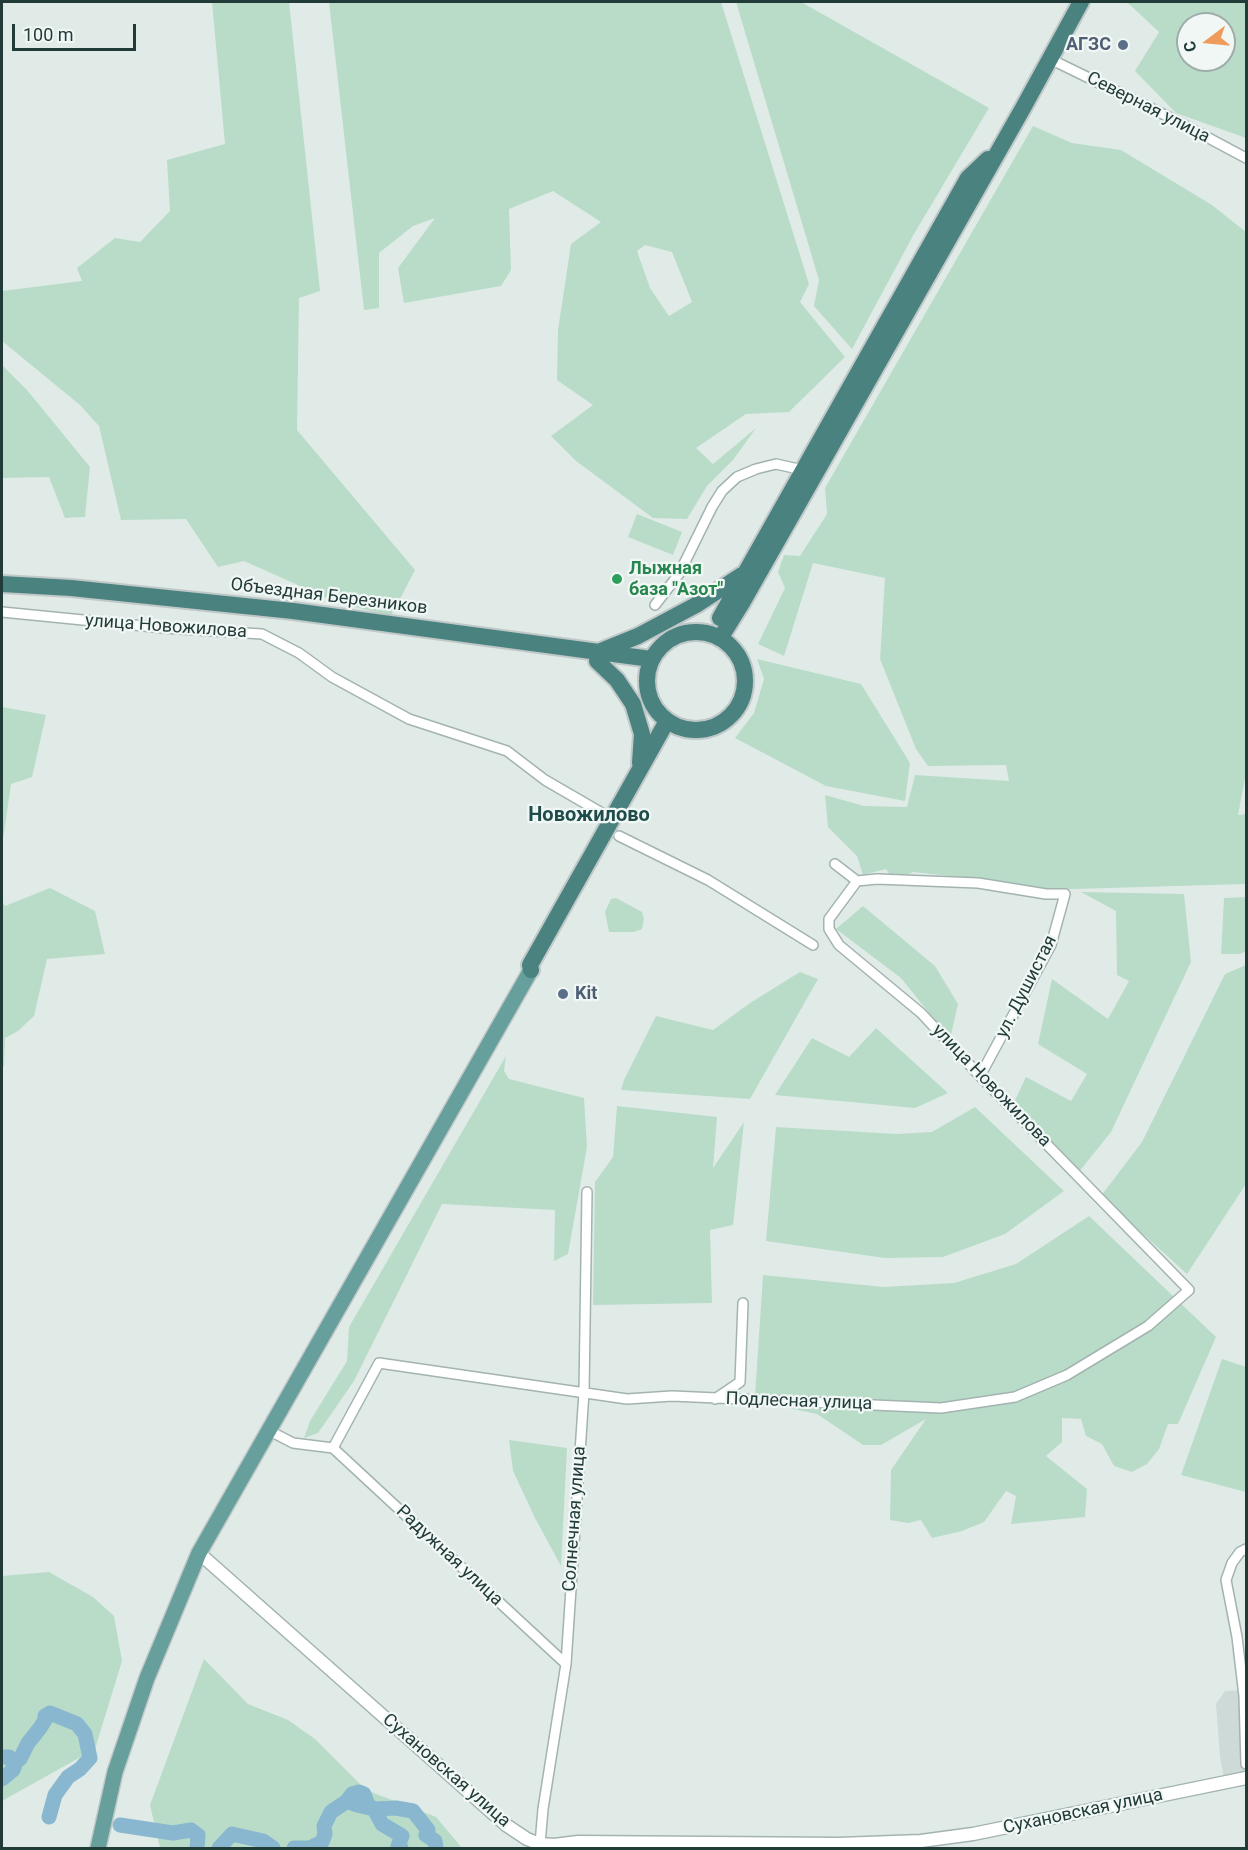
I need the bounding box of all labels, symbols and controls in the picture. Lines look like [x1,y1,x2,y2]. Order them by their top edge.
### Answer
scale bar [15,12,140,50]
north arrow [1176,12,1236,72]
text: 100 m [23,24,74,45]
place label: АГЗС [1066,34,1111,56]
marker: АГЗС [1116,38,1130,52]
text: С [1180,39,1201,54]
street label: Северная улица [1083,68,1213,148]
place label: Лыжная база "Азот" [629,558,723,600]
marker: Лыжная база "Азот" [610,572,624,586]
street label: Объездная Березников [229,574,429,620]
street label: улица Новожилова [84,611,248,643]
district label: Новожилово [528,804,650,828]
street label: ул. Душистая [992,932,1062,1042]
place label: Kit [575,983,597,1005]
marker: Kit [556,987,570,1001]
street label: улица Новожилова [927,1020,1055,1152]
street label: Подлесная улица [725,1389,873,1415]
street label: Солнечная улица [559,1445,591,1593]
street label: Радужная улица [391,1501,507,1611]
street label: Сухановская улица [378,1710,514,1832]
street label: Сухановская улица [1001,1785,1165,1839]

